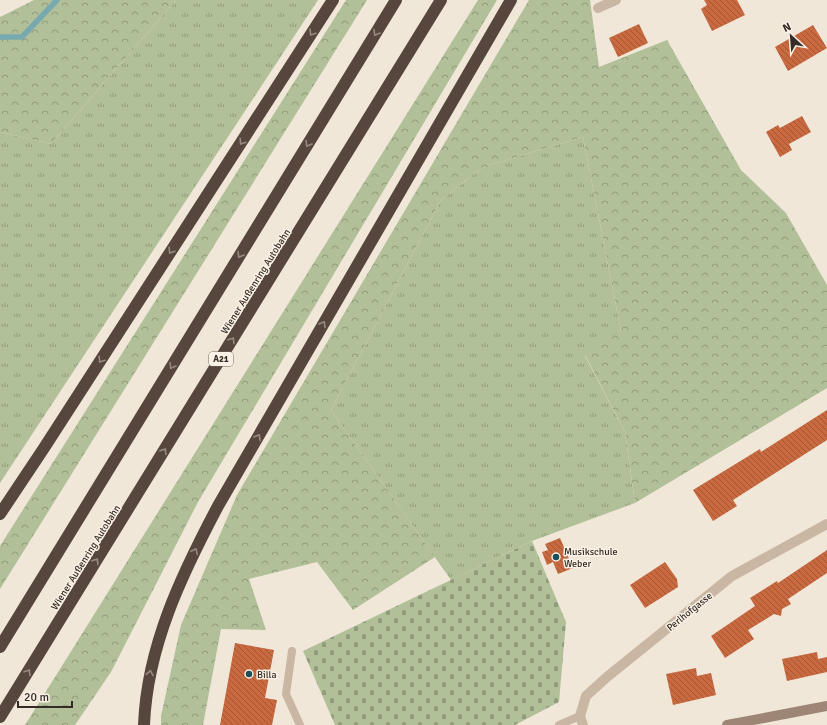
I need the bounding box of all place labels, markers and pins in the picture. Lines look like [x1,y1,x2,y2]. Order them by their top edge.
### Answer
place label: Musikschule Weber [564,546,618,570]
marker: Musikschule Weber [551,552,561,562]
marker: Billa [244,669,254,679]
place label: Billa [257,669,277,681]

